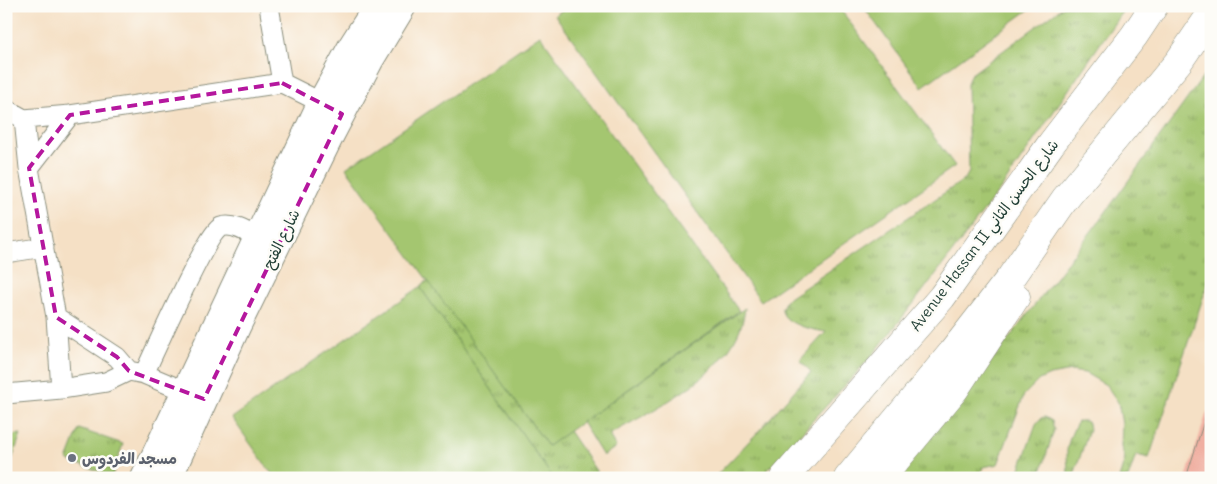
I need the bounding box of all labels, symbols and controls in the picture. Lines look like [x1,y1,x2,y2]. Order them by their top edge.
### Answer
street label: Avenue Hassan II شارع الحسن الثاني [906,135,1066,337]
street label: شارع الفتح [258,206,305,272]
place label: مسجد الفردوس [82,449,177,469]
marker: مسجد الفردوس [66,452,78,464]

